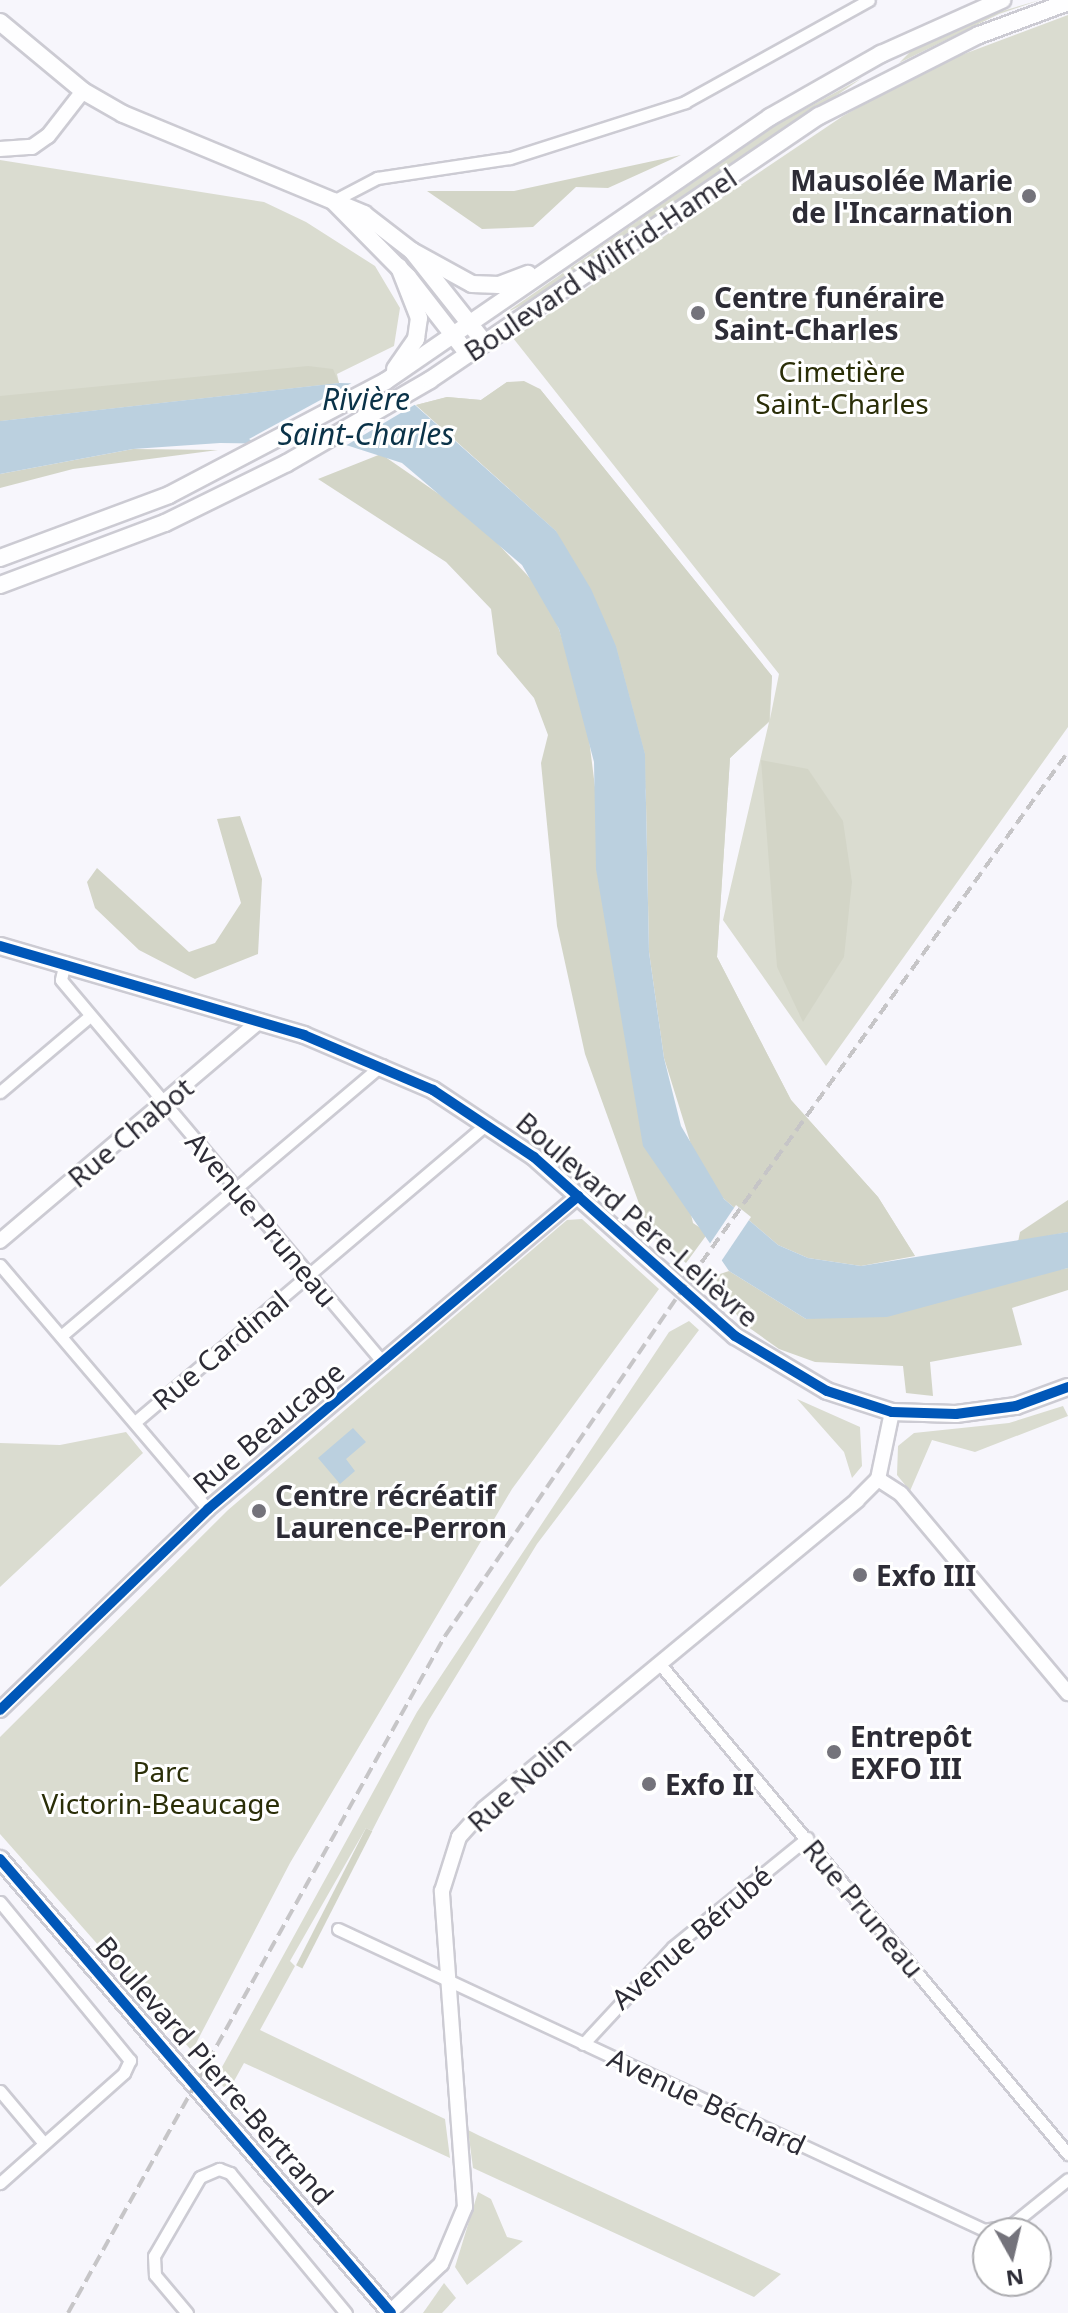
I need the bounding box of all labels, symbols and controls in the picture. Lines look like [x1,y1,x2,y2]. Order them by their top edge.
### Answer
street label: Boulevard Wilfrid-Hamel [457,160,743,368]
place label: Mausolée Marie de l'Incarnation [790,163,1013,229]
marker: Mausolée Marie de l'Incarnation [1020,187,1038,205]
place label: Centre funéraire Saint-Charles [714,280,945,346]
marker: Centre funéraire Saint-Charles [689,304,707,322]
park label: Cimetière Saint-Charles [755,354,929,420]
water label: Rivière Saint-Charles [278,381,454,452]
street label: Rue Chabot [61,1070,199,1194]
street label: Boulevard Père-Lelièvre [510,1105,766,1333]
street label: Avenue Pruneau [179,1125,345,1313]
street label: Rue Cardinal [145,1283,295,1417]
street label: Rue Beaucage [186,1354,350,1500]
place label: Centre récréatif Laurence-Perron [275,1478,507,1544]
marker: Centre récréatif Laurence-Perron [250,1502,268,1520]
place label: Exfo III [876,1558,976,1592]
marker: Exfo III [851,1566,869,1584]
place label: Entrepôt EXFO III [850,1719,972,1785]
street label: Rue Nolin [460,1728,578,1838]
marker: Entrepôt EXFO III [825,1743,843,1761]
park label: Parc Victorin-Beaucage [42,1754,280,1820]
place label: Exfo II [665,1767,754,1801]
marker: Exfo II [640,1775,658,1793]
street label: Rue Pruneau [797,1832,931,1984]
street label: Avenue Bérubé [604,1858,778,2016]
street label: Boulevard Pierre-Bertrand [89,1929,341,2211]
street label: Avenue Béchard [603,2040,811,2162]
north arrow [972,2217,1052,2297]
text: N [1004,2263,1026,2295]

